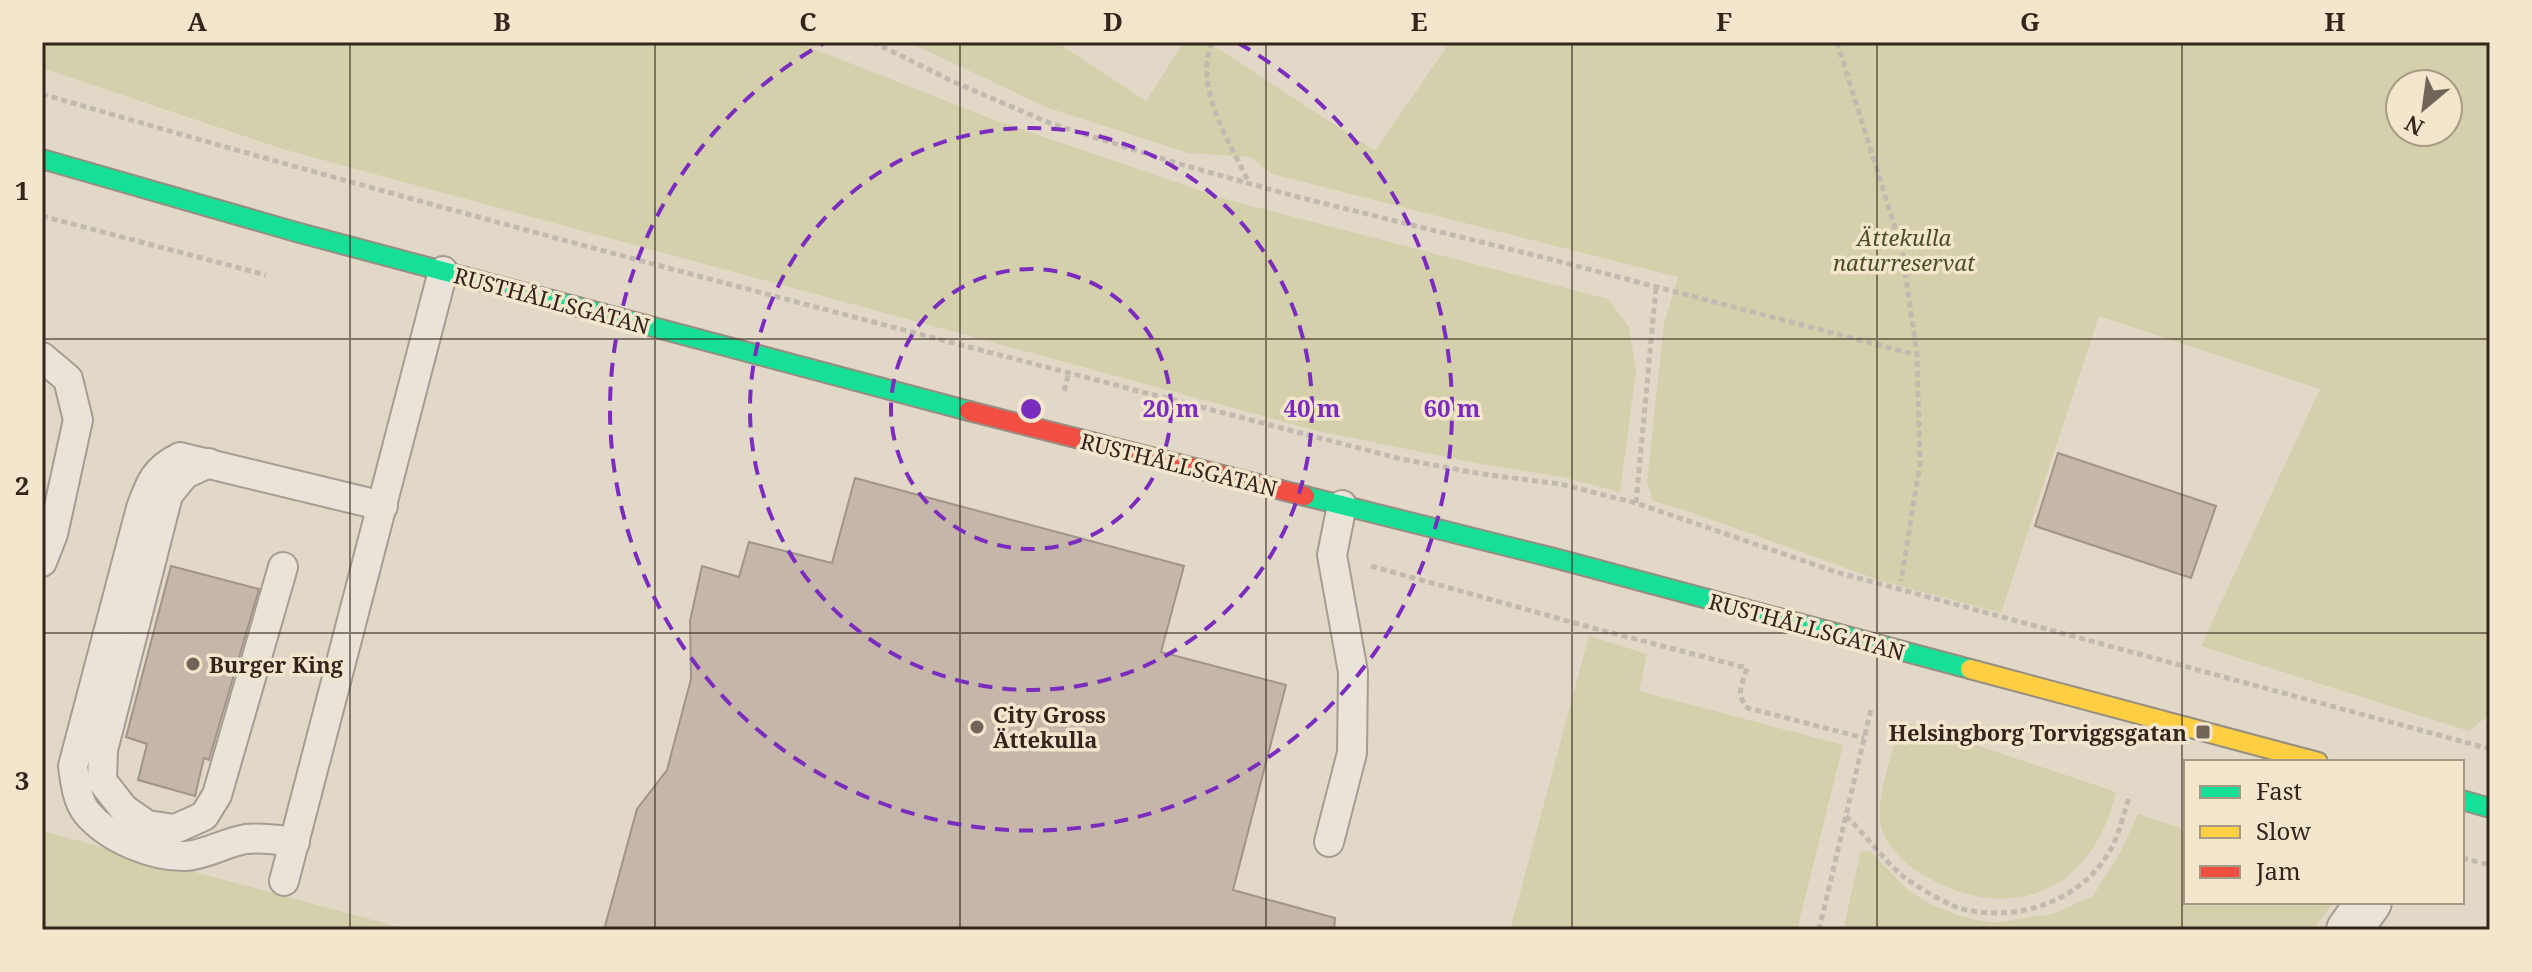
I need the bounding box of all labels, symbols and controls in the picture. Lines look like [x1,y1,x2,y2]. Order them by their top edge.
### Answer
text: A [187,3,207,39]
text: B [493,3,511,39]
text: C [799,3,817,39]
text: D [1103,3,1123,39]
text: E [1411,3,1428,39]
text: F [1716,3,1732,39]
text: G [2020,3,2040,39]
text: H [2324,3,2346,39]
north arrow [2384,68,2464,148]
text: N [2399,109,2429,144]
text: 1 [15,172,29,208]
park label: Ättekulla naturreservat [1833,222,1976,277]
street label: RUSTHÅLLSGATAN [451,259,653,341]
text: 20 m [1142,391,1200,424]
text: 40 m [1283,391,1341,424]
text: 60 m [1423,391,1481,424]
centre of rings [1017,395,1045,423]
street label: RUSTHÅLLSGATAN [1078,425,1281,503]
text: 2 [15,467,29,503]
street label: RUSTHÅLLSGATAN [1706,585,1908,667]
place label: Burger King [209,649,344,679]
marker: Burger King [184,655,202,673]
place label: City Gross Ättekulla [993,699,1106,754]
place label: Helsingborg Torviggsgatan [1889,717,2187,747]
marker: City Gross Ättekulla [968,718,986,736]
marker: Helsingborg Torviggsgatan [2194,723,2212,741]
legend [2184,760,2464,904]
text: 3 [15,762,29,798]
text: Fast [2256,774,2302,807]
text: Slow [2256,814,2311,847]
text: Jam [2255,854,2301,887]

